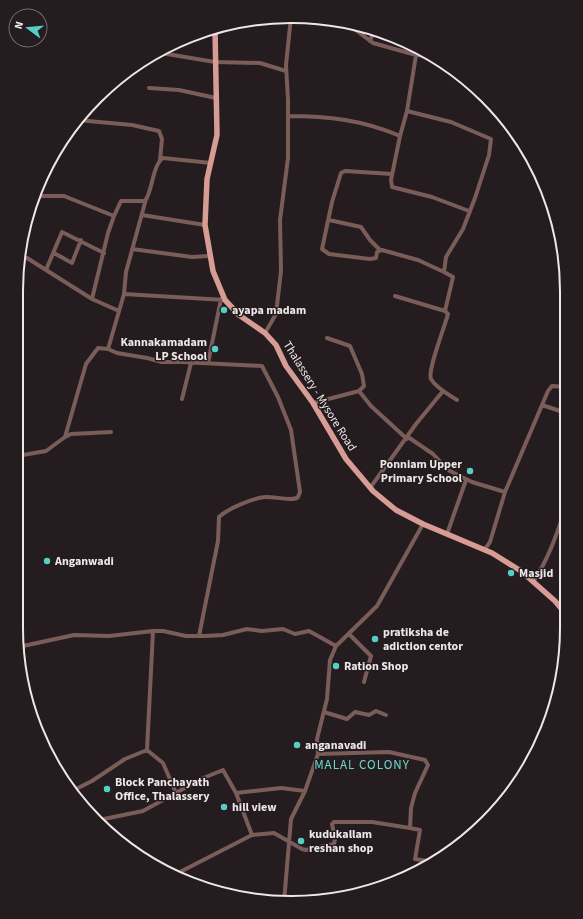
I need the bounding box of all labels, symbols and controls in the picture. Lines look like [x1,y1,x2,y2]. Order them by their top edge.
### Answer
north arrow [8,8,48,48]
text: N [11,20,27,31]
place label: ayapa madam [232,302,306,319]
marker: ayapa madam [219,305,229,315]
place label: Kannakamadam LP School [120,334,208,365]
street label: Thalassery - Mysore Road [279,338,360,455]
marker: Kannakamadam LP School [210,344,220,354]
place label: Ponniam Upper Primary School [380,456,463,487]
marker: Ponniam Upper Primary School [465,466,475,476]
place label: Anganwadi [54,553,114,570]
marker: Anganwadi [42,556,52,566]
place label: Masjid [519,565,553,582]
marker: Masjid [506,568,516,578]
place label: pratiksha de adiction centor [383,624,463,655]
marker: pratiksha de adiction centor [370,634,380,644]
place label: Ration Shop [344,658,408,675]
marker: Ration Shop [331,661,341,671]
place label: anganavadi [305,737,366,754]
marker: anganavadi [292,740,302,750]
district label: MALAL COLONY [314,756,410,774]
place label: Block Panchayath Office, Thalassery [115,774,210,805]
marker: Block Panchayath Office, Thalassery [102,784,112,794]
place label: hill view [232,799,277,816]
marker: hill view [219,802,229,812]
place label: kudukallam reshan shop [309,826,373,857]
marker: kudukallam reshan shop [296,836,306,846]

